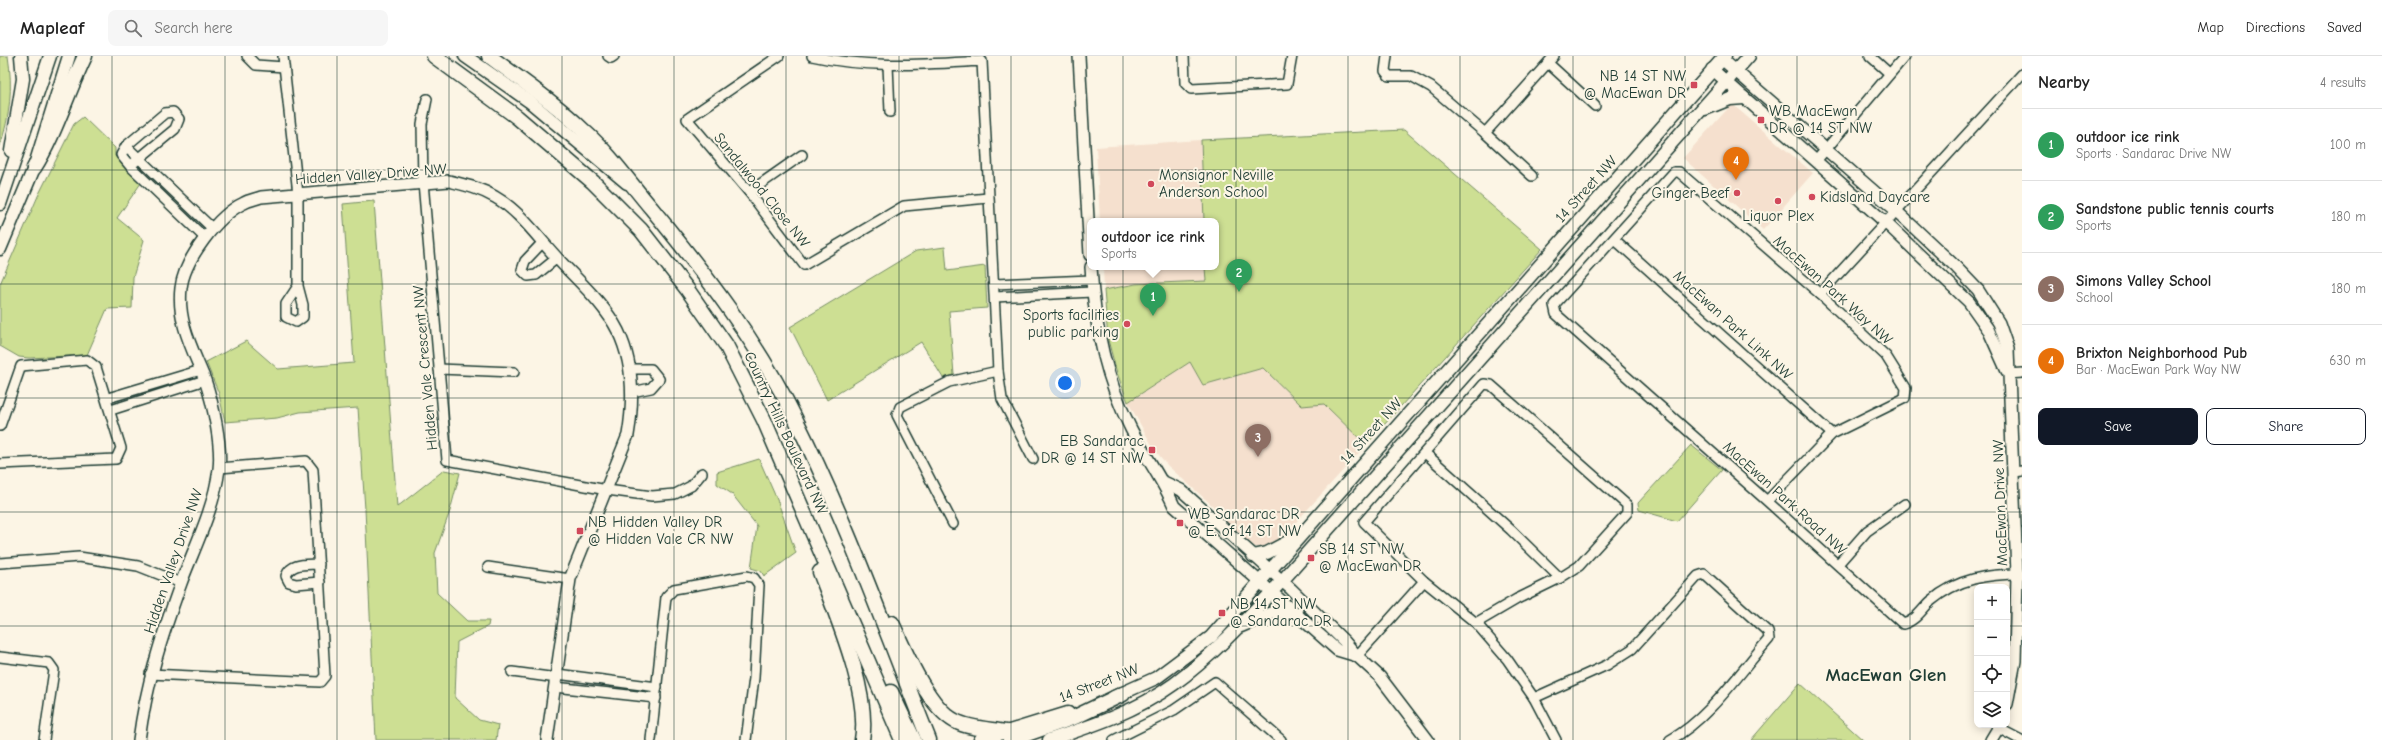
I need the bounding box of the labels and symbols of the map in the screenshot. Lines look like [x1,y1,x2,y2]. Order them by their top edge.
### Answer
place label: NB 14 ST NW @ MacEwan DR [1584,67,1686,102]
marker: NB 14 ST NW @ MacEwan DR [1689,80,1699,90]
place label: WB MacEwan DR @ 14 ST NW [1769,102,1872,137]
marker: WB MacEwan DR @ 14 ST NW [1756,115,1766,125]
street label: Sandalwood Close NW [710,129,814,251]
pin: 4 [1723,147,1749,180]
street label: 14 Street NW [1551,152,1621,226]
street label: Hidden Valley Drive NW [295,160,447,188]
place label: Monsignor Neville Anderson School [1159,166,1274,201]
marker: Monsignor Neville Anderson School [1146,179,1156,189]
place label: Ginger Beef [1652,184,1730,202]
marker: Ginger Beef [1732,188,1742,198]
place label: Kidsland Daycare [1820,188,1931,206]
marker: Kidsland Daycare [1807,192,1817,202]
marker: Liquor Plex [1773,196,1783,206]
place label: Liquor Plex [1742,207,1815,225]
street label: MacEwan Park Way NW [1770,232,1896,348]
pin: 2 [1226,259,1252,292]
street label: MacEwan Park Link NW [1670,267,1796,383]
pin: 1 [1140,283,1166,316]
street label: Hidden Vale Crescent NW [409,285,441,451]
place label: Sports facilities public parking [1023,306,1119,341]
marker: Sports facilities public parking [1122,319,1132,329]
street label: Country Hills Boulevard NW [740,349,832,517]
your location [1055,373,1075,393]
street label: 14 Street NW [1336,394,1406,468]
pin: 3 [1245,424,1271,457]
place label: EB Sandarac DR @ 14 ST NW [1041,432,1144,467]
street label: MacEwan Park Road NW [1719,438,1851,558]
street label: MacEwan Drive NW [1989,439,2011,567]
marker: EB Sandarac DR @ 14 ST NW [1147,445,1157,455]
street label: Hidden Valley Drive NW [140,486,206,636]
place label: WB Sandarac DR @ E. of 14 ST NW [1188,505,1301,540]
place label: NB Hidden Valley DR @ Hidden Vale CR NW [588,513,733,548]
marker: WB Sandarac DR @ E. of 14 ST NW [1175,518,1185,528]
marker: NB Hidden Valley DR @ Hidden Vale CR NW [575,526,585,536]
place label: SB 14 ST NW @ MacEwan DR [1319,540,1421,575]
marker: SB 14 ST NW @ MacEwan DR [1306,553,1316,563]
place label: NB 14 ST NW @ Sandarac DR [1230,595,1332,630]
marker: NB 14 ST NW @ Sandarac DR [1217,608,1227,618]
street label: 14 Street NW [1057,660,1141,706]
district label: MacEwan Glen [1825,664,1947,686]

